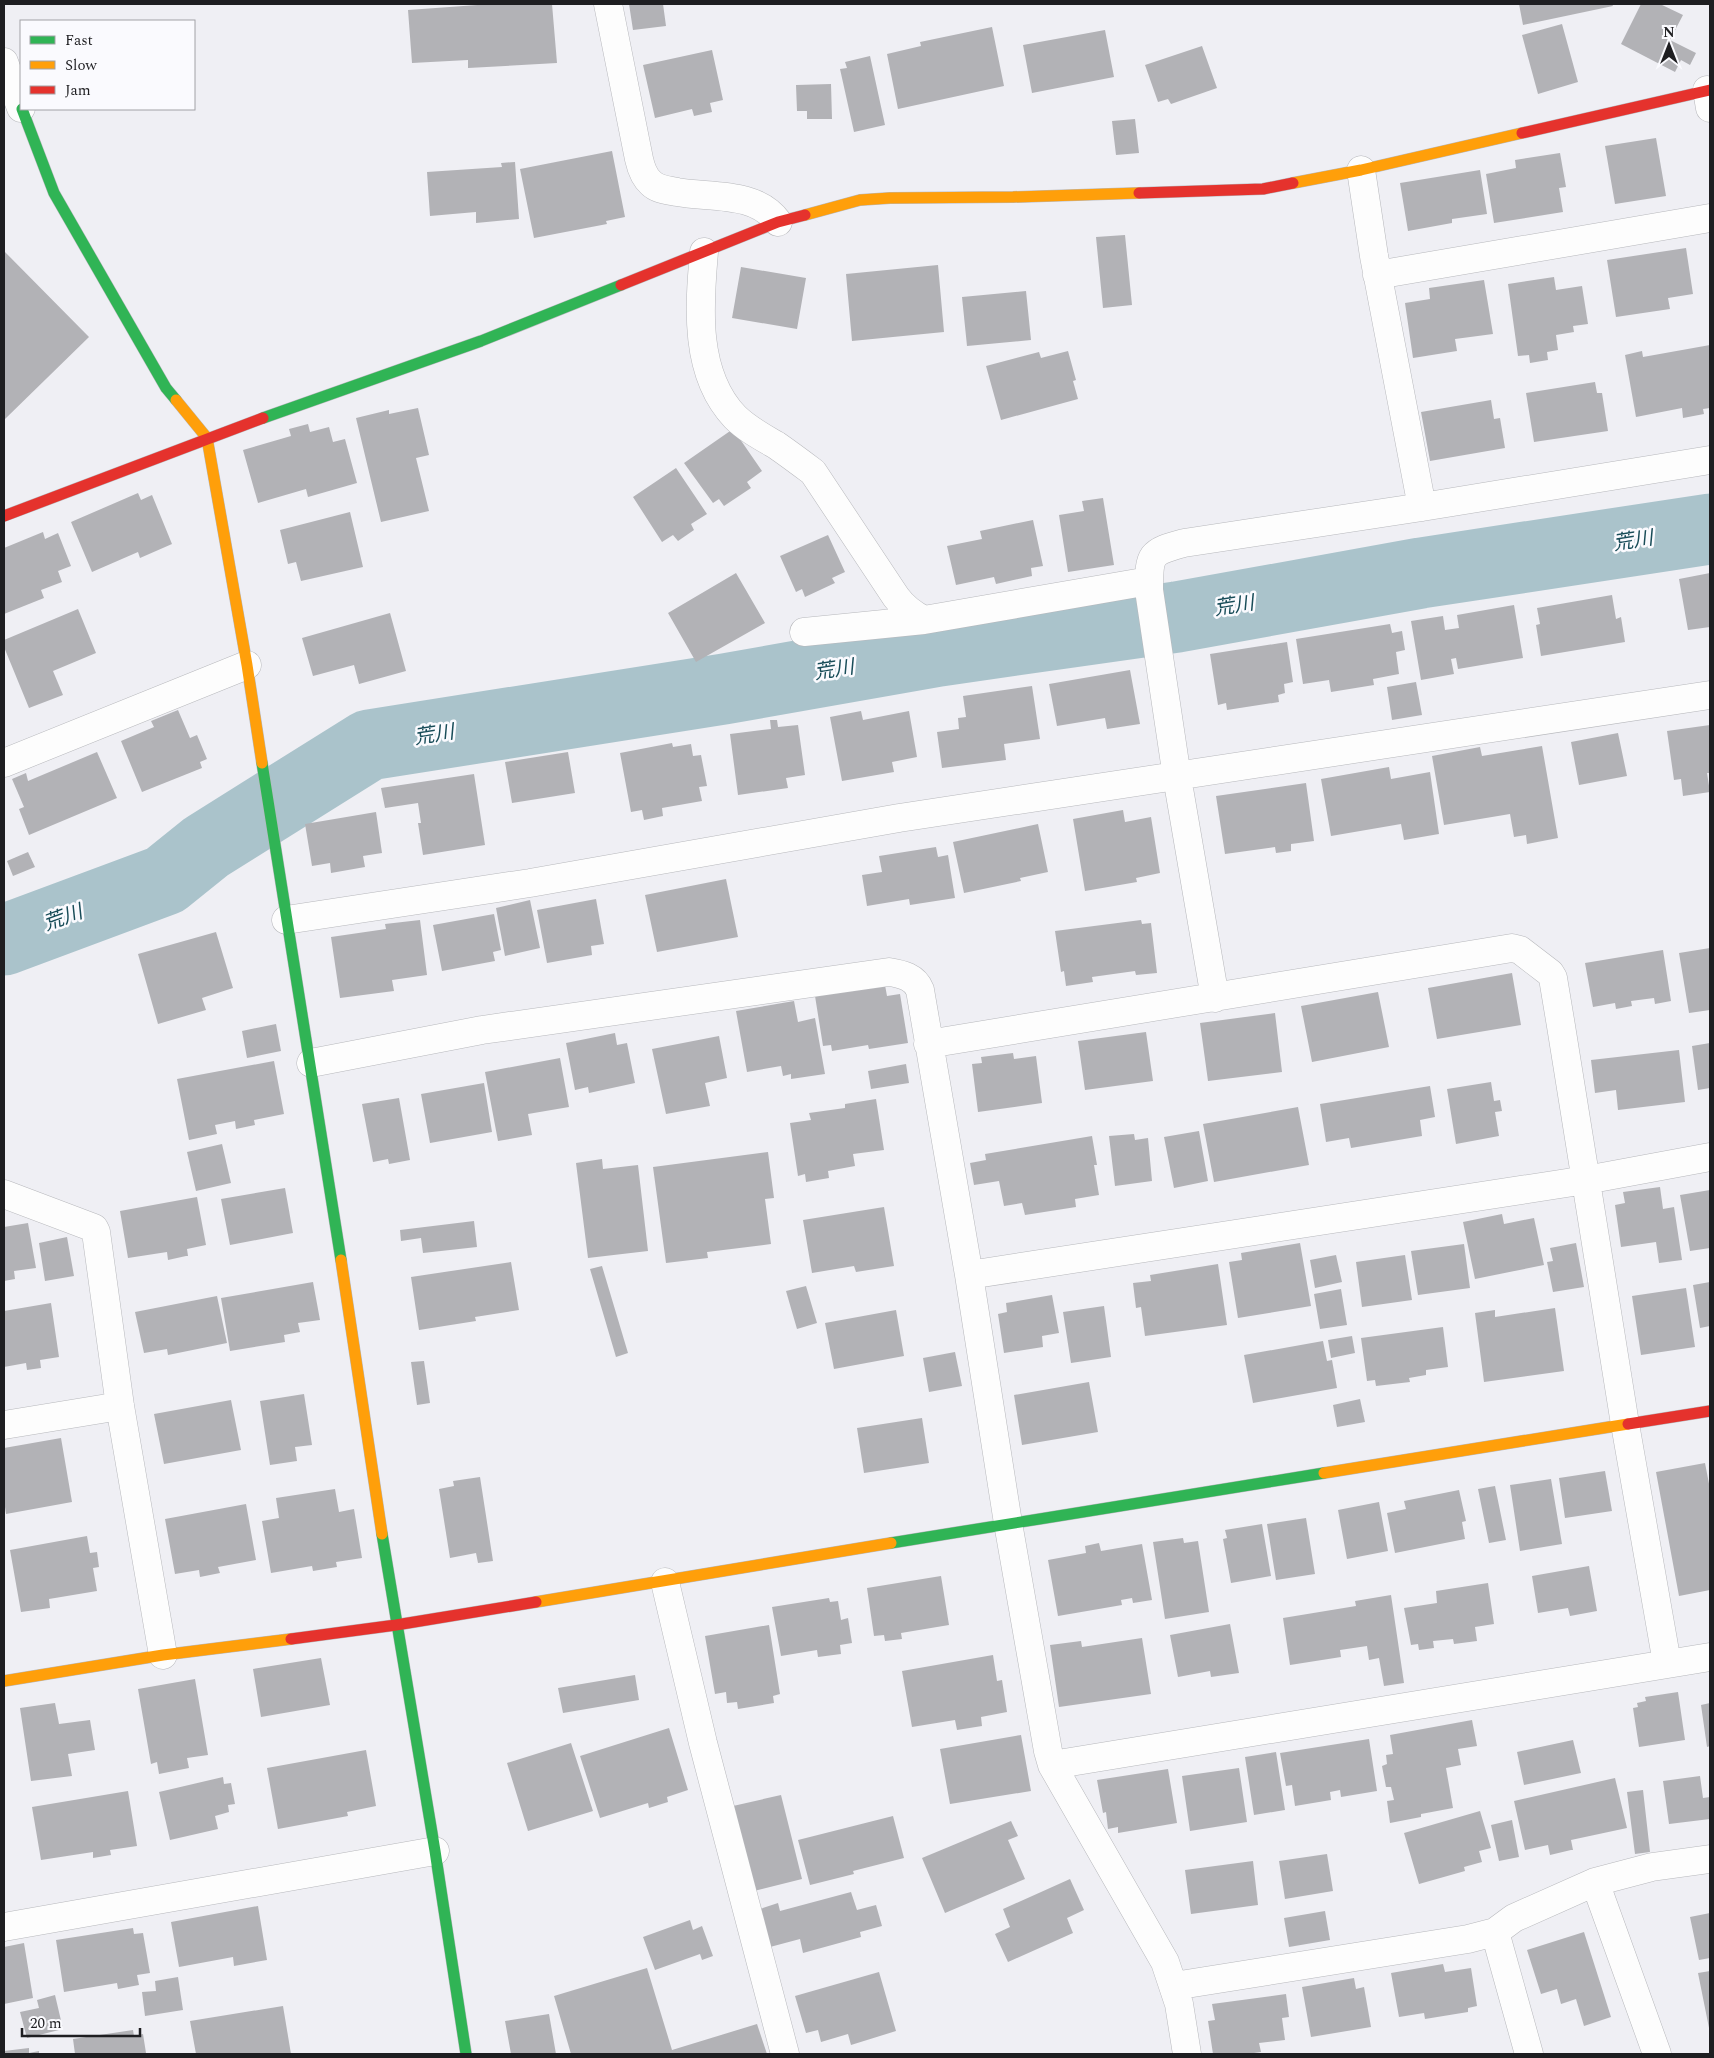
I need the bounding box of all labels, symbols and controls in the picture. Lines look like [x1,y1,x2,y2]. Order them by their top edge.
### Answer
legend [20,20,195,110]
north arrow [1644,20,1694,70]
text: N [1663,22,1675,43]
text: Fast [65,29,93,52]
text: Slow [65,54,97,77]
text: Jam [65,79,91,102]
water label: 荒川 [1611,523,1657,559]
water label: 荒川 [1212,588,1258,624]
water label: 荒川 [812,652,858,688]
water label: 荒川 [412,717,458,753]
water label: 荒川 [39,896,89,939]
scale bar [22,2006,140,2038]
text: 20 m [30,2012,62,2035]

